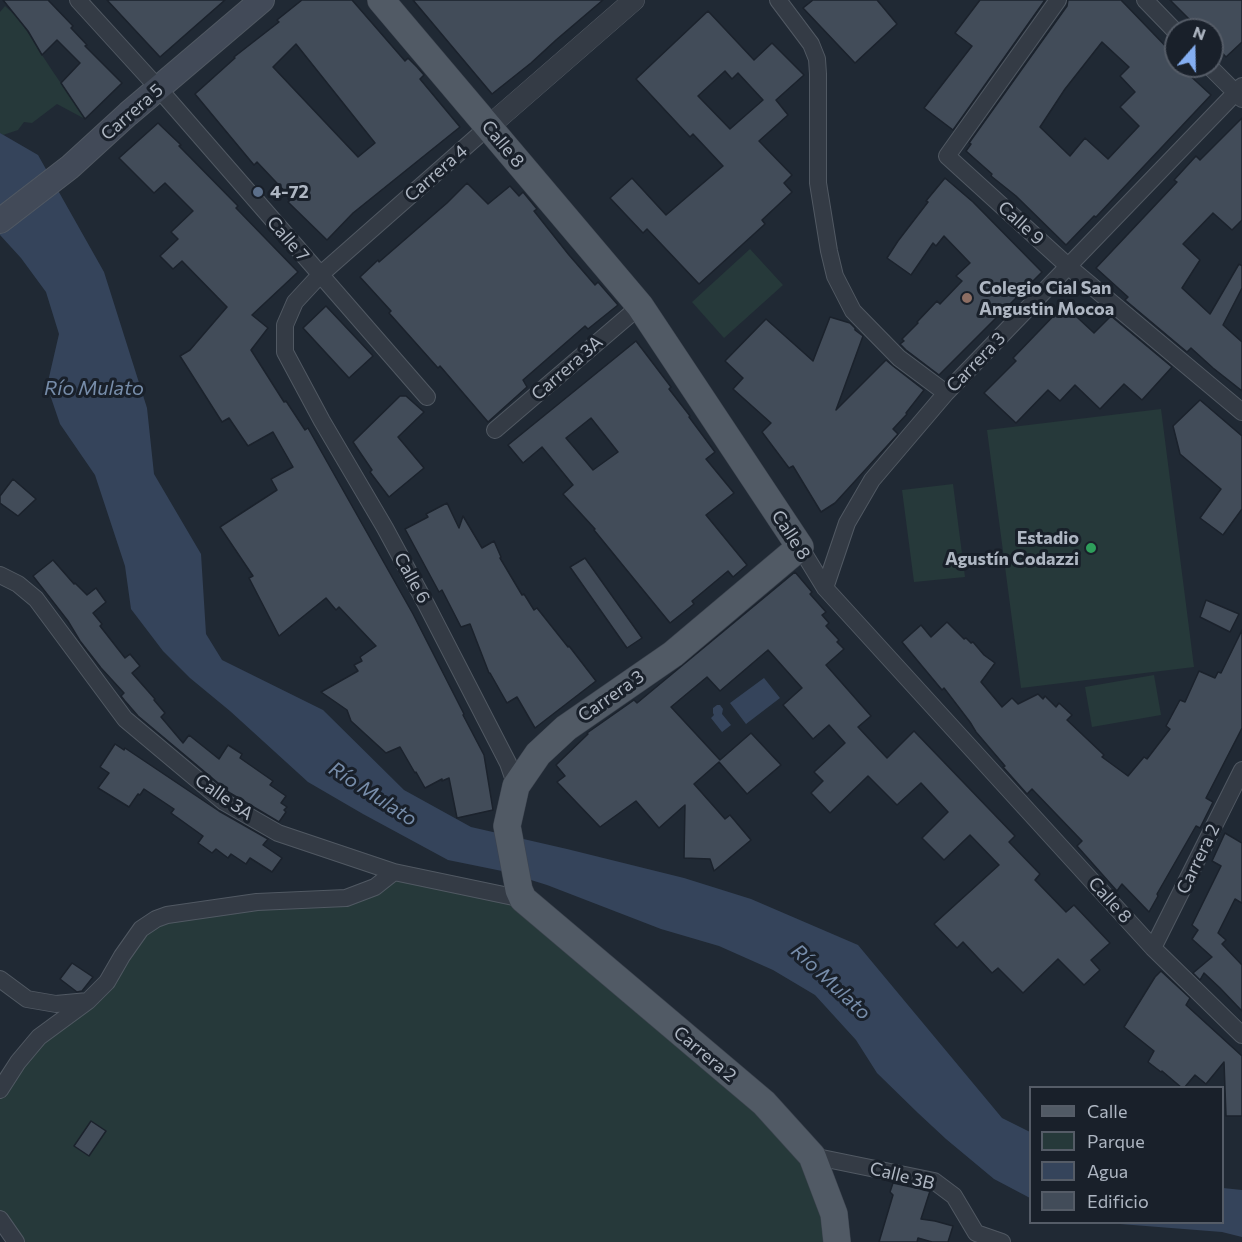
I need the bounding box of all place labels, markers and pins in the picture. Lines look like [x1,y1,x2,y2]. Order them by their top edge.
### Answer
place label: 4-72 [270,181,309,203]
marker: 4-72 [251,185,265,199]
place label: Colegio Cial San Angustin Mocoa [979,277,1114,320]
marker: Colegio Cial San Angustin Mocoa [960,291,974,305]
place label: Estadio Agustín Codazzi [945,527,1079,570]
marker: Estadio Agustín Codazzi [1084,541,1098,555]

